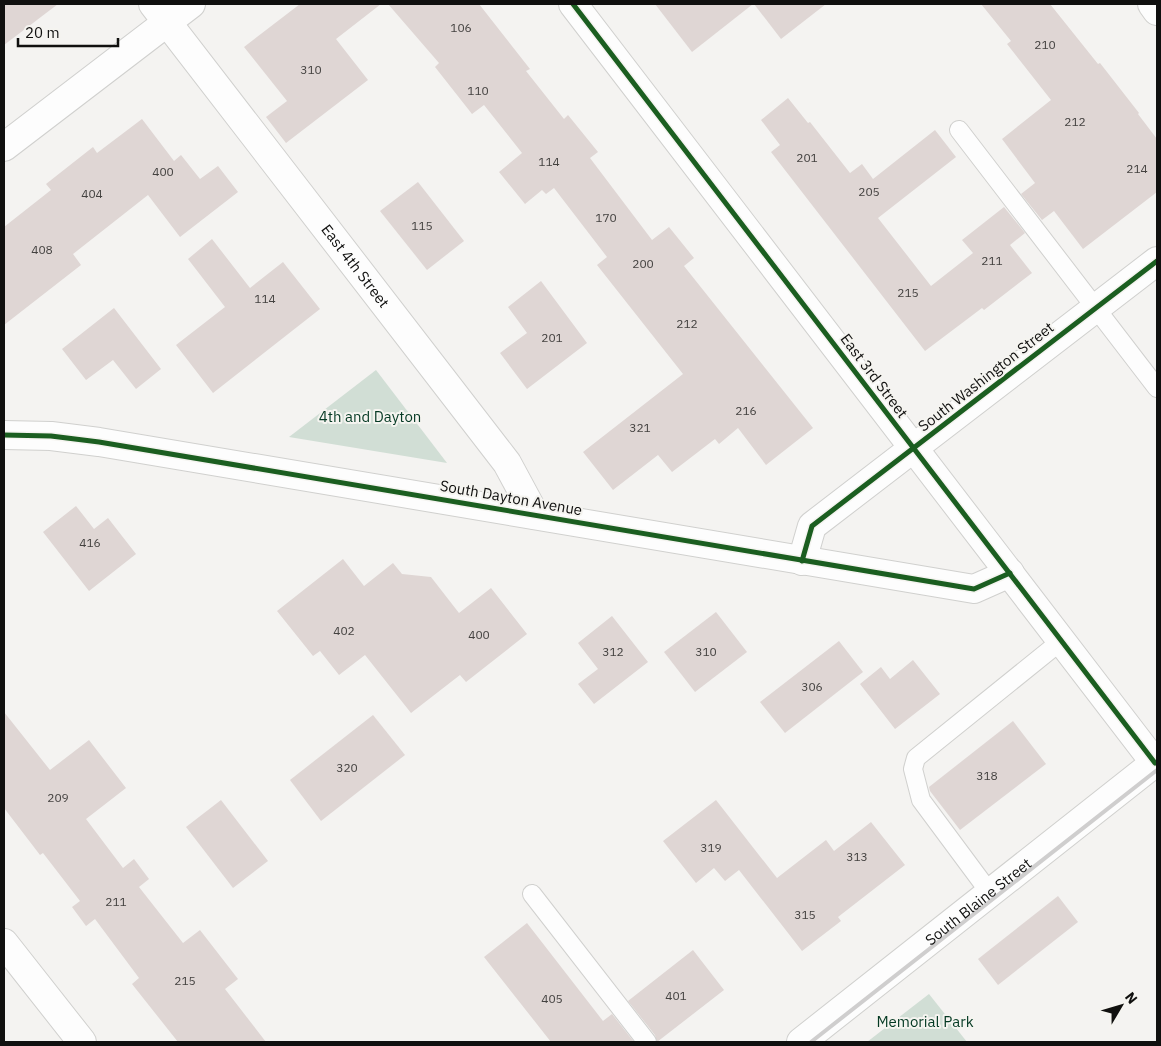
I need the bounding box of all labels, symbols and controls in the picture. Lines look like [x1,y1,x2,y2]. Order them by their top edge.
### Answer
scale bar [18,15,118,47]
house number: 106 [450,20,472,35]
text: 20 m [25,23,60,42]
house number: 210 [1034,37,1056,52]
house number: 310 [300,62,322,77]
house number: 110 [467,83,489,98]
house number: 212 [1064,114,1086,129]
house number: 201 [796,150,818,165]
house number: 114 [538,154,560,169]
house number: 214 [1126,161,1148,176]
house number: 400 [152,164,174,179]
house number: 205 [858,184,880,199]
house number: 404 [81,186,103,201]
house number: 170 [595,210,617,225]
house number: 115 [411,218,433,233]
street label: East 4th Street [317,220,394,311]
house number: 408 [31,242,53,257]
house number: 211 [981,253,1003,268]
house number: 200 [632,256,654,271]
house number: 215 [897,285,919,300]
house number: 114 [254,291,276,306]
house number: 212 [676,316,698,331]
street label: South Washington Street [914,318,1057,436]
house number: 201 [541,330,563,345]
street label: East 3rd Street [837,330,912,422]
house number: 216 [735,403,757,418]
park label: 4th and Dayton [319,407,421,426]
house number: 321 [629,420,651,435]
street label: South Dayton Avenue [438,476,584,519]
house number: 416 [79,535,101,550]
house number: 402 [333,623,355,638]
house number: 400 [468,627,490,642]
house number: 312 [602,644,624,659]
house number: 310 [695,644,717,659]
house number: 306 [801,679,823,694]
house number: 320 [336,760,358,775]
house number: 318 [976,768,998,783]
house number: 209 [47,790,69,805]
house number: 319 [700,840,722,855]
house number: 313 [846,849,868,864]
street label: South Blaine Street [921,854,1035,949]
house number: 211 [105,894,127,909]
house number: 315 [794,907,816,922]
house number: 215 [174,973,196,988]
north arrow [1096,981,1146,1031]
house number: 401 [665,988,687,1003]
text: N [1121,988,1141,1008]
house number: 405 [541,991,563,1006]
park label: Memorial Park [876,1012,974,1031]

